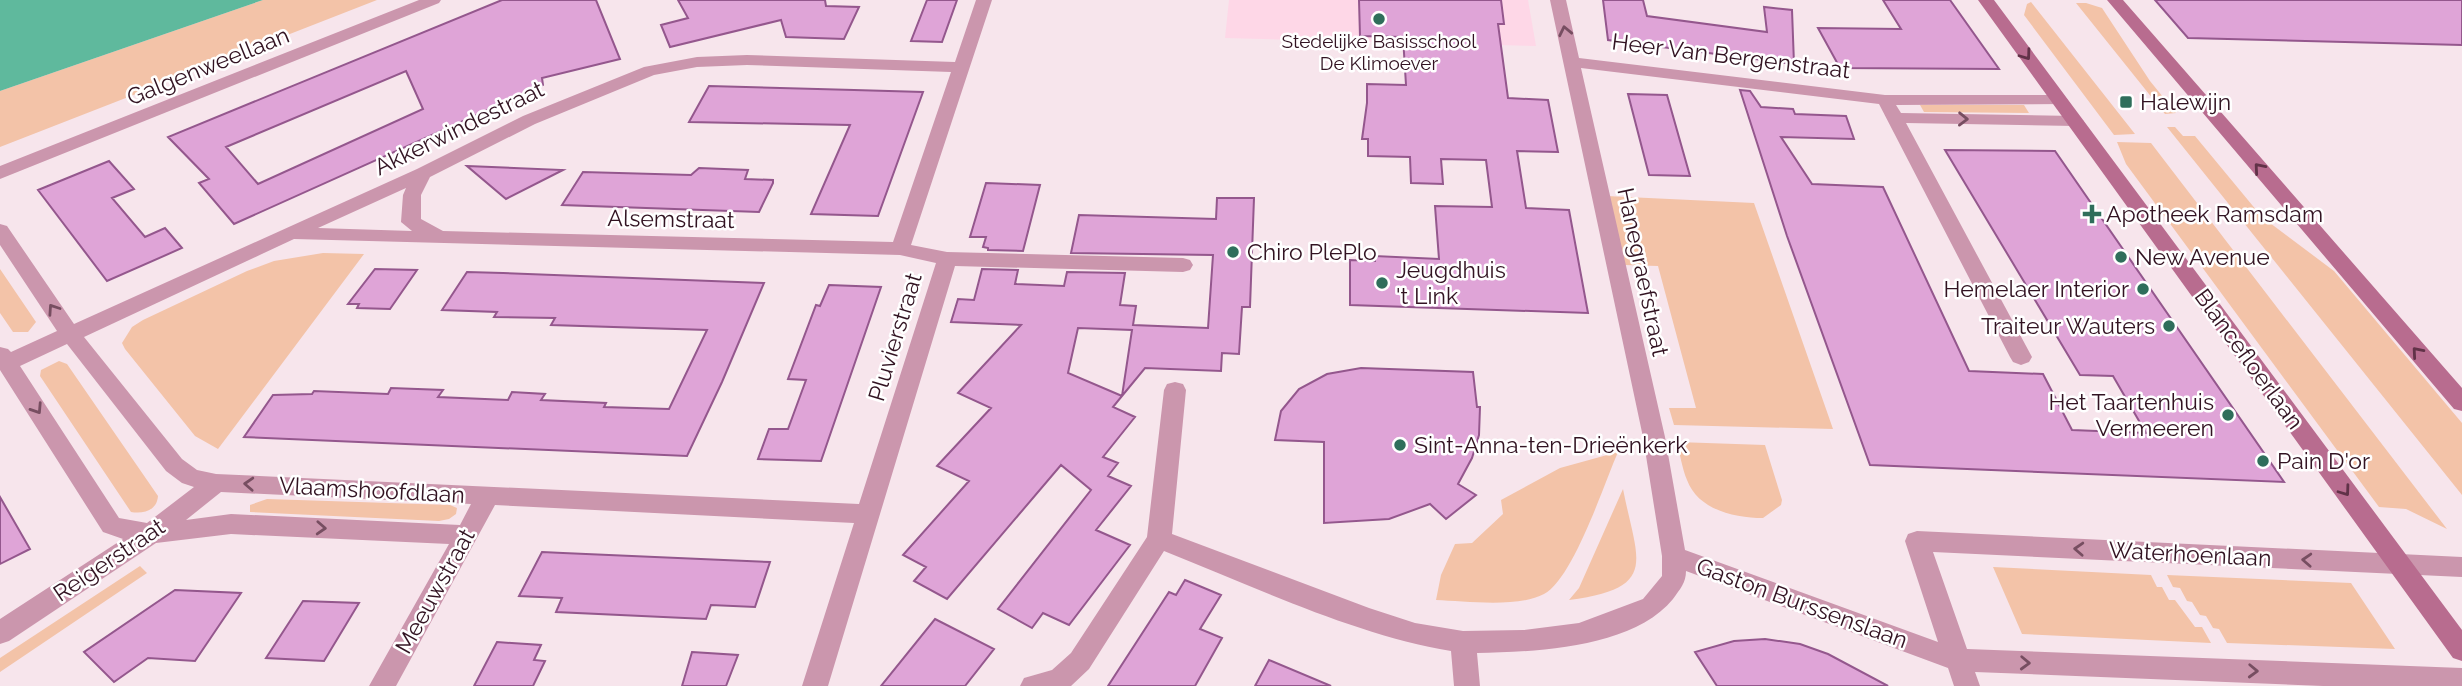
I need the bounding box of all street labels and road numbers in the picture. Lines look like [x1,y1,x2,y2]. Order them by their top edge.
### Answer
street label: Galgenweellaan [123,21,293,110]
street label: Heer Van Bergenstraat [1610,27,1852,84]
street label: Akkerwindestraat [370,75,548,180]
street label: Hanegraefstraat [1612,185,1675,359]
street label: Alsemstraat [607,204,735,233]
street label: Pluvierstraat [862,269,927,404]
street label: Blancefloerlaan [2189,283,2309,434]
street label: Vlaamshoofdlaan [278,471,466,508]
street label: Reigerstraat [48,512,170,607]
street label: Meeuwstraat [389,523,480,658]
street label: Waterhoenlaan [2108,536,2272,571]
street label: Gaston Burssenslaan [1693,552,1911,653]

